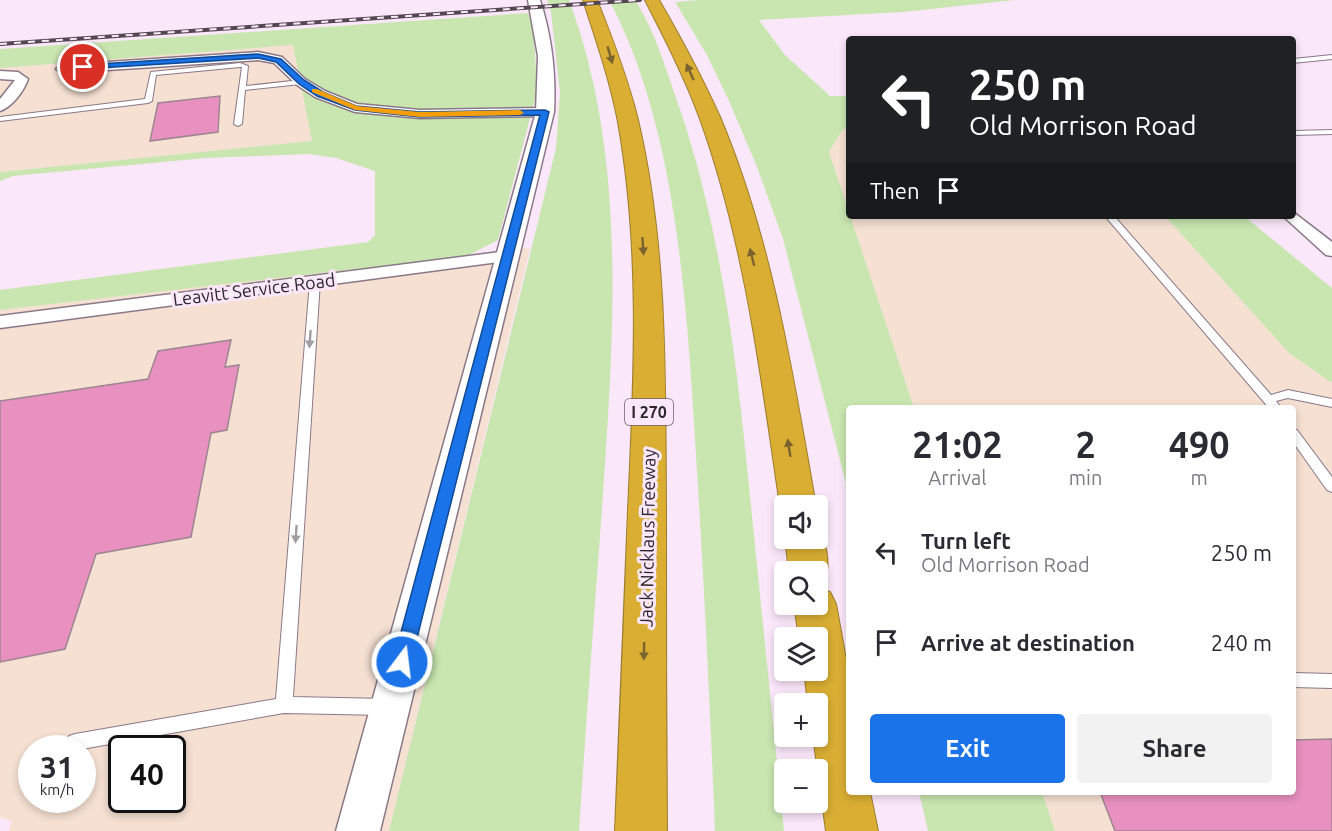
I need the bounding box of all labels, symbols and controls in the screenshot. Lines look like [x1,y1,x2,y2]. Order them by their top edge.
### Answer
pin [57,41,108,92]
one-way arrow [606,46,615,64]
icon: arrive [66,50,99,83]
icon: left [870,60,948,138]
text: 250 m [969,61,1086,108]
one-way arrow [685,62,695,80]
text: Old Morrison Road [969,110,1197,140]
icon: arrive [932,174,965,207]
text: Then [870,178,920,203]
one-way arrow [639,237,648,256]
one-way arrow [746,247,756,266]
street label: Leavitt Service Road [172,269,336,309]
one-way arrow [306,330,315,349]
road number: I 270 [625,399,673,425]
text: 21:02 [912,424,1002,465]
text: 2 [1075,424,1096,465]
text: 490 [1169,424,1230,465]
one-way arrow [784,438,793,457]
street label: Jack Nicklaus Freeway [635,448,659,627]
text: Arrival [928,466,987,489]
text: min [1069,466,1102,489]
text: m [1191,466,1208,489]
map controls [774,495,828,813]
button: sound [774,495,828,549]
one-way arrow [291,524,301,543]
text: Turn left [921,528,1011,553]
icon: left [870,536,903,569]
text: 250 m [1211,540,1272,565]
text: Old Morrison Road [921,553,1090,576]
button: search [774,561,828,615]
icon: arrive [870,626,903,659]
button: layers [774,627,828,681]
position arrow [370,630,434,694]
text: Arrive at destination [921,630,1135,655]
text: 240 m [1211,630,1272,655]
one-way arrow [640,642,649,661]
button: + [774,693,828,747]
button: Exit [870,714,1065,783]
button: Share [1077,714,1272,783]
speed limit sign: 40 [108,735,186,813]
text: 31 [40,750,74,784]
button: − [774,759,828,813]
text: km/h [40,781,74,798]

